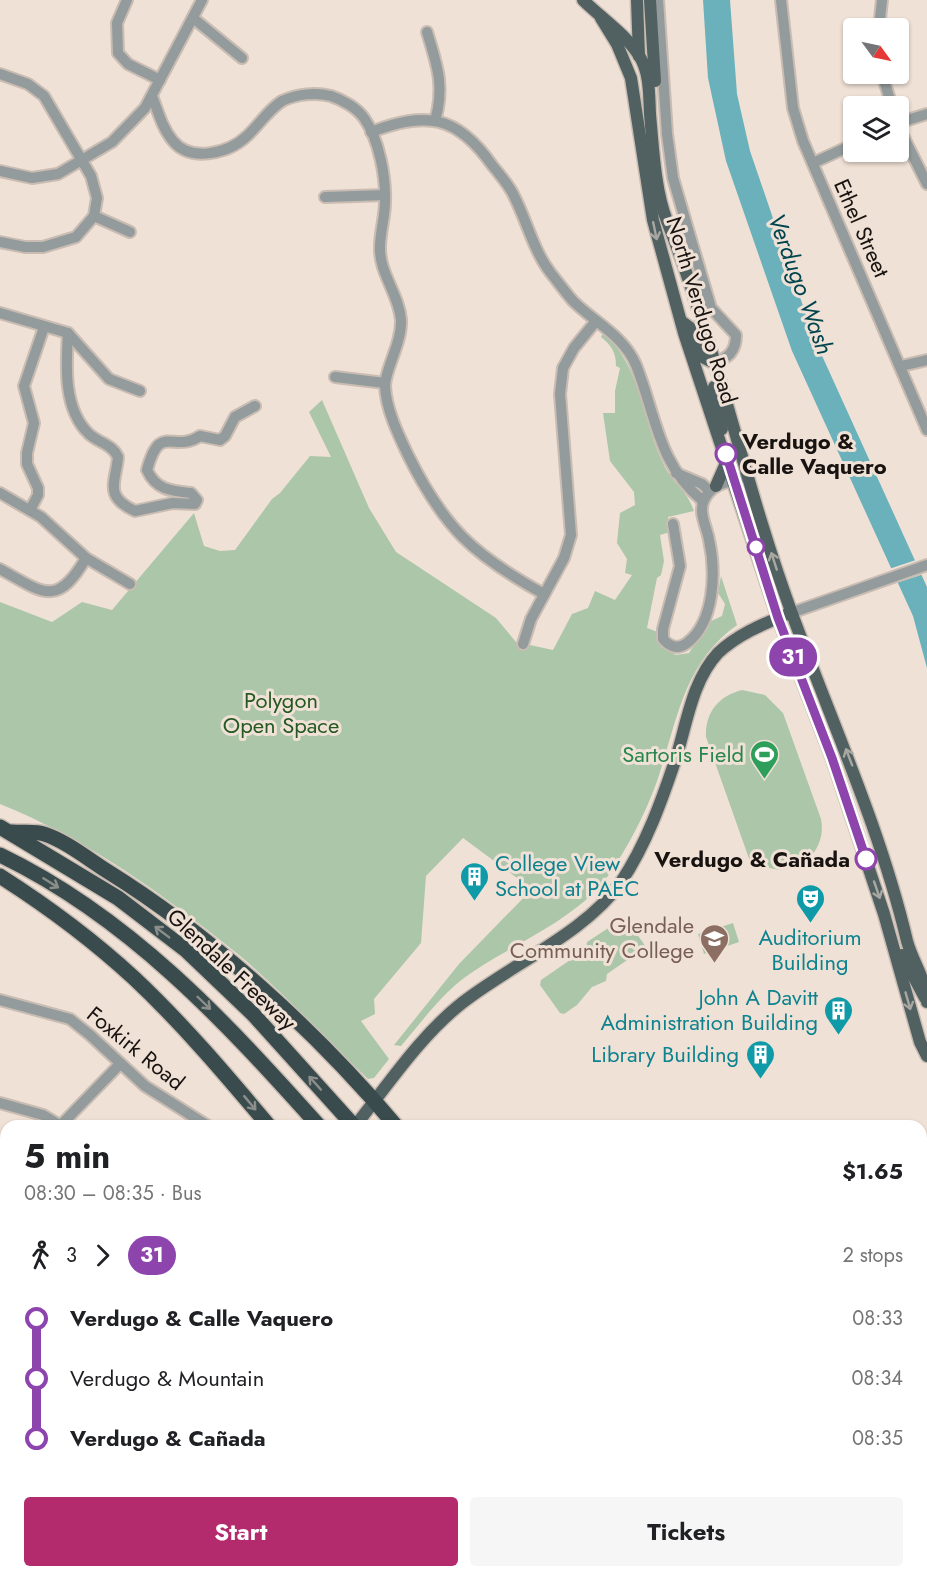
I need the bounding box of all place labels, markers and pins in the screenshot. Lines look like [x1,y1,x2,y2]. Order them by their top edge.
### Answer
place label: Verdugo & Calle Vaquero [741,425,887,482]
marker: Verdugo & Calle Vaquero [715,443,737,465]
unlabelled marker [747,538,765,556]
place label: Sartoris Field [622,738,744,770]
sports icon: Sartoris Field [749,738,781,780]
place label: Verdugo & Cañada [653,843,850,875]
place label: College View School at PAEC [495,847,639,904]
marker: Verdugo & Cañada [855,848,877,870]
building icon: College View School at PAEC [458,860,490,902]
theatre icon: Auditorium Building [794,882,826,924]
place label: Glendale Community College [510,909,694,966]
place label: Auditorium Building [758,921,862,978]
school or university icon: Glendale Community College [699,922,731,964]
place label: John A Davitt Administration Building [600,981,819,1038]
building icon: John A Davitt Administration Building [823,994,855,1036]
place label: Library Building [591,1038,739,1070]
building icon: Library Building [744,1038,776,1080]

